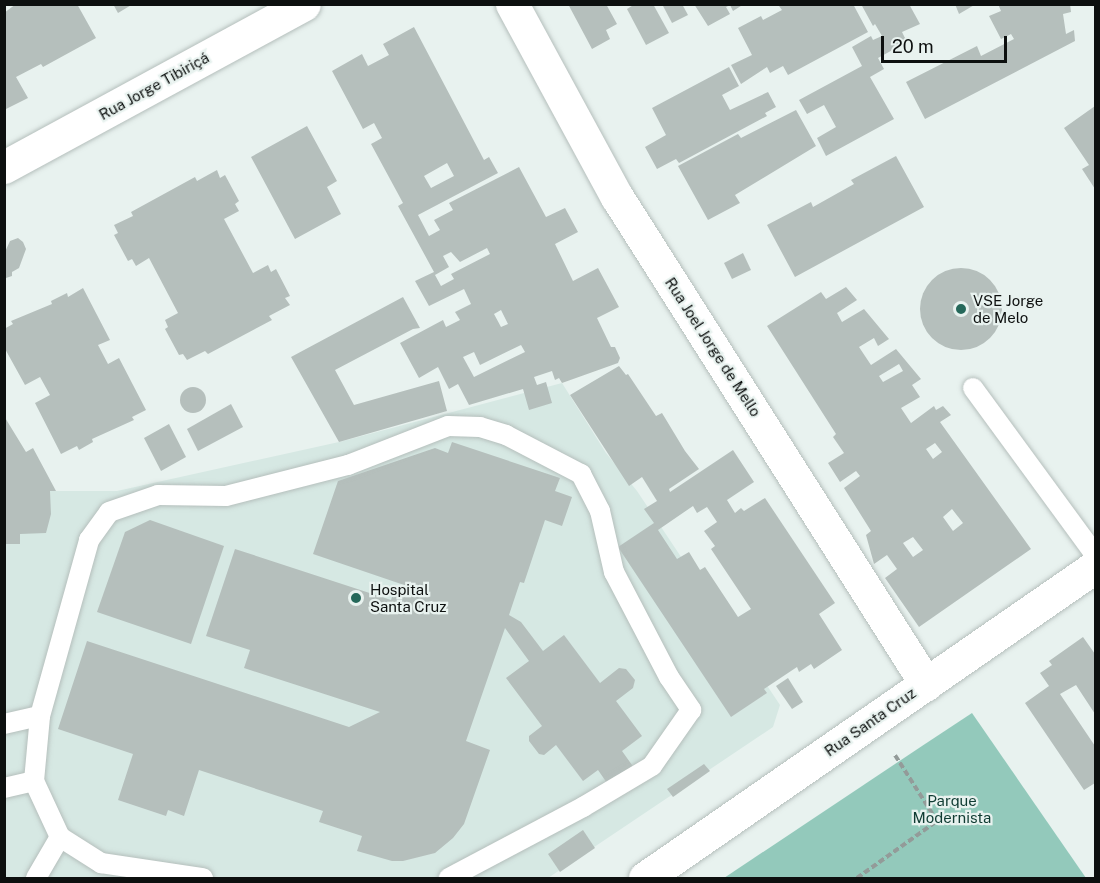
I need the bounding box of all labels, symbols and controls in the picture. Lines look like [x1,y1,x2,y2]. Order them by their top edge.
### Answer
scale bar [884,24,1010,62]
text: 20 m [892,36,934,57]
street label: Rua Jorge Tibiriçá [96,48,212,124]
street label: Rua Joel Jorge de Mello [661,274,765,420]
place label: VSE Jorge de Melo [973,291,1043,326]
marker: VSE Jorge de Melo [954,302,968,316]
place label: Hospital Santa Cruz [370,580,446,615]
marker: Hospital Santa Cruz [347,589,365,607]
street label: Rua Santa Cruz [821,684,919,760]
park label: Parque Modernista [913,791,991,826]

